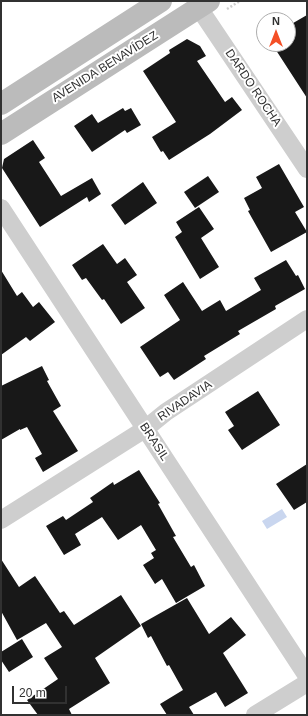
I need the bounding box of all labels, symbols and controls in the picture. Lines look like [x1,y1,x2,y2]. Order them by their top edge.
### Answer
north arrow [256,12,296,52]
text: N [272,15,280,27]
street label: AVENIDA BENAVÍDEZ [49,29,161,105]
street label: DARDO ROCHA [222,47,284,129]
street label: RIVADAVIA [155,378,215,424]
street label: BRASIL [136,420,172,464]
scale bar [14,678,69,704]
text: 20 m [19,686,46,700]

